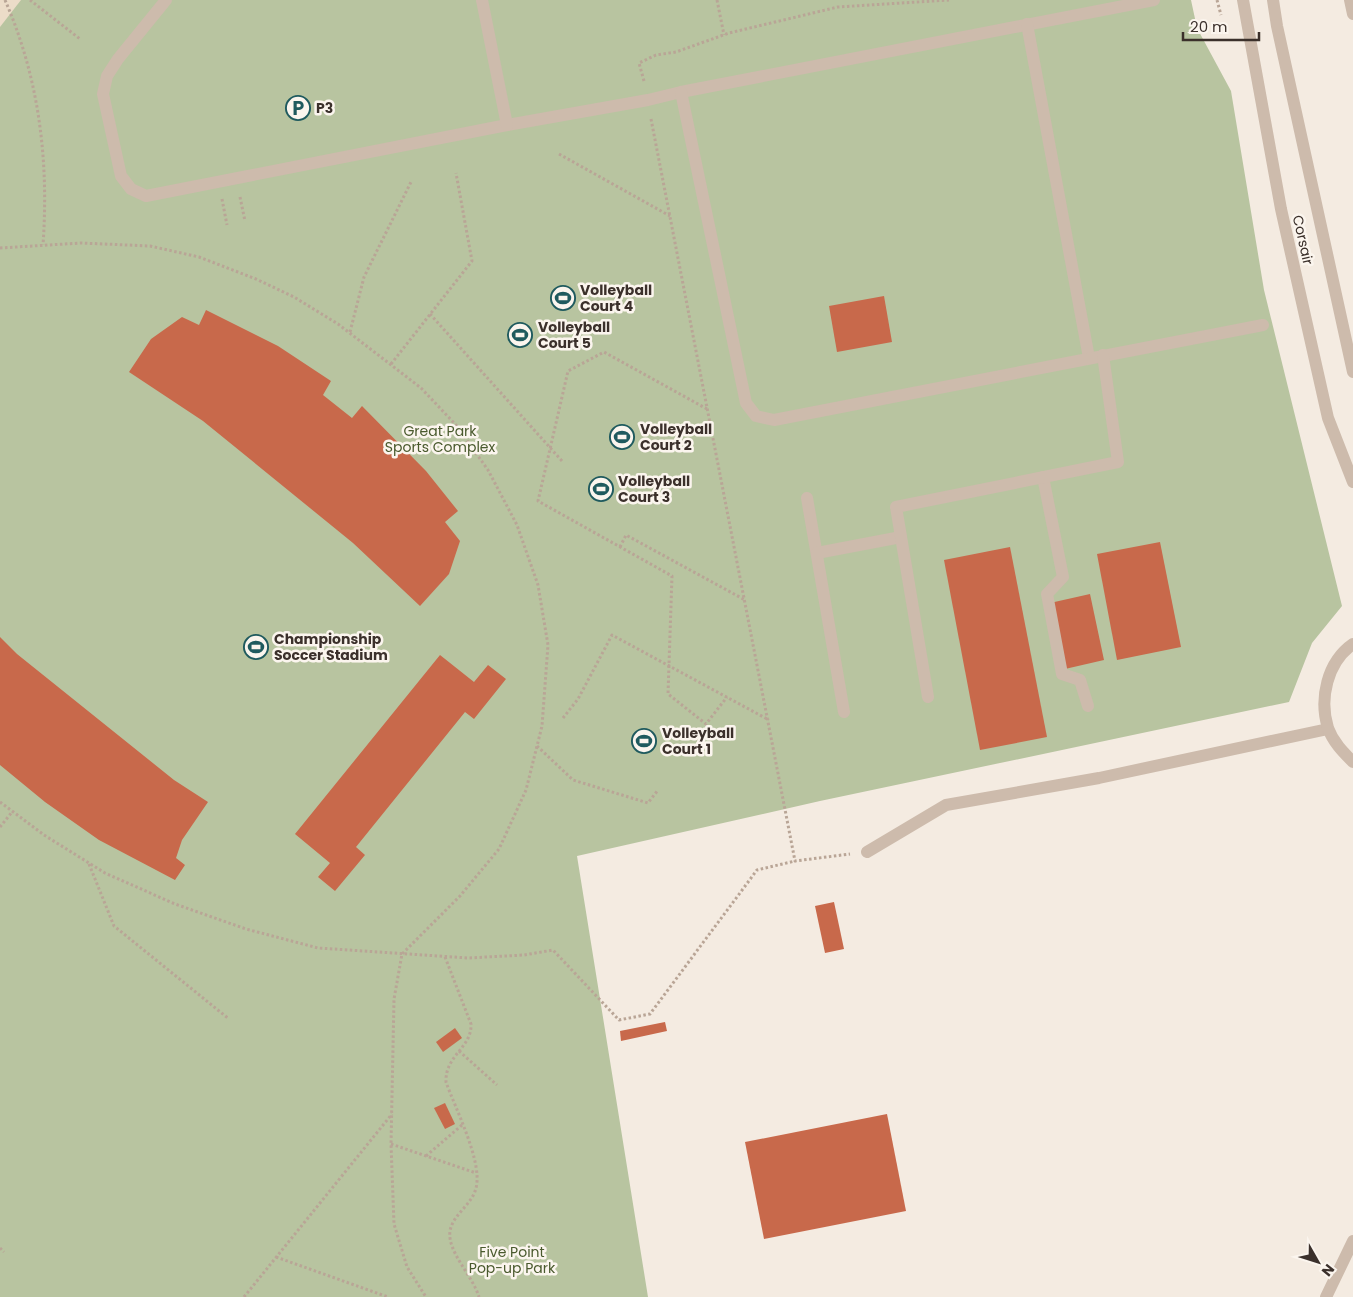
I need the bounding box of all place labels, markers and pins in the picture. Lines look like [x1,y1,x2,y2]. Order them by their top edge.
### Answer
parking icon: P3 [285,95,311,121]
place label: P3 [316,98,333,118]
place label: Volleyball Court 4 [580,280,652,316]
sports icon: Volleyball Court 4 [550,285,576,311]
place label: Volleyball Court 5 [538,317,610,353]
sports icon: Volleyball Court 5 [507,322,533,348]
place label: Volleyball Court 2 [640,419,712,455]
sports icon: Volleyball Court 2 [609,424,635,450]
place label: Volleyball Court 3 [618,471,690,507]
sports icon: Volleyball Court 3 [588,476,614,502]
place label: Championship Soccer Stadium [274,629,388,665]
sports icon: Championship Soccer Stadium [243,634,269,660]
place label: Volleyball Court 1 [662,723,734,759]
sports icon: Volleyball Court 1 [631,728,657,754]

